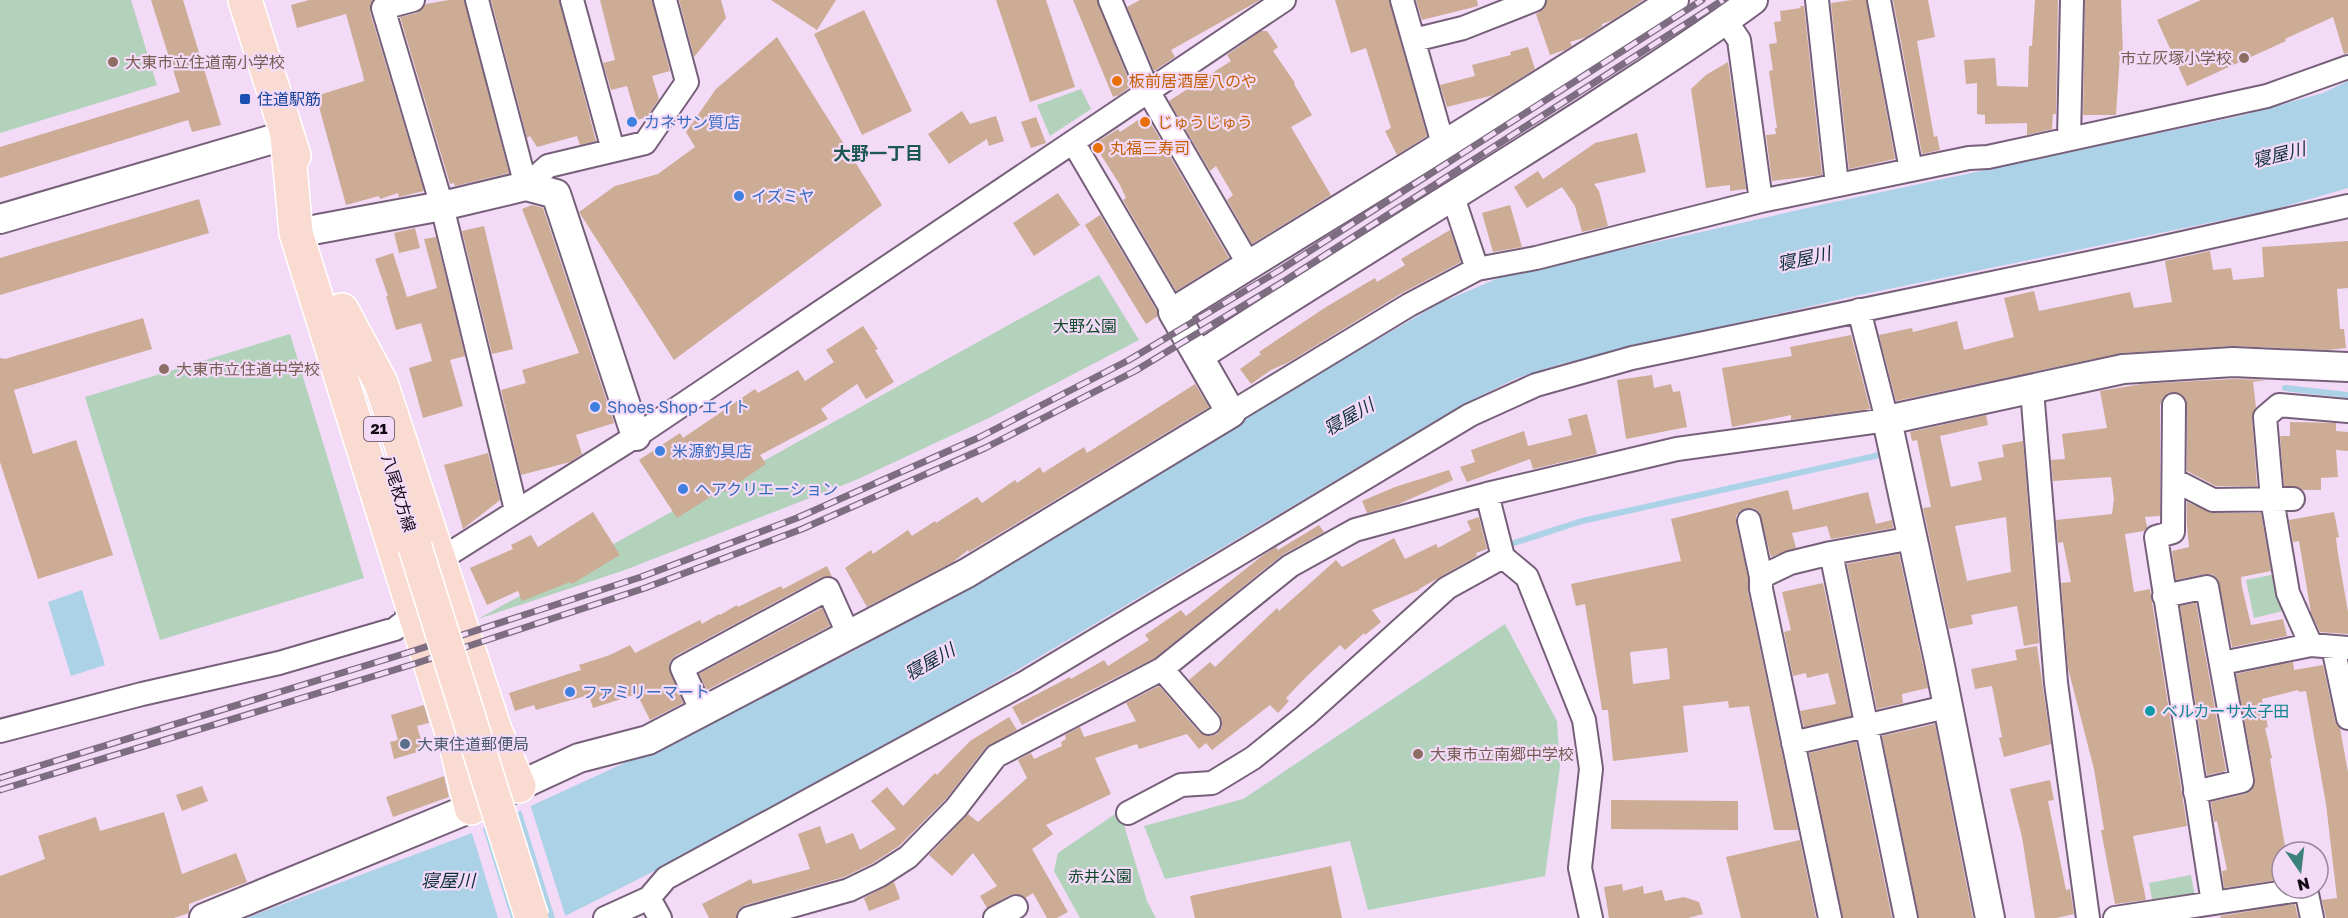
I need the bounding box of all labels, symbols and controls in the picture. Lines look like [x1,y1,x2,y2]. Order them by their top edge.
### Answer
place label: 市立灰塚小学校 [2120,48,2232,68]
marker: 市立灰塚小学校 [2237,51,2251,65]
place label: 大東市立住道南小学校 [125,52,285,72]
marker: 大東市立住道南小学校 [106,55,120,69]
place label: 板前居酒屋八のや [1129,71,1257,91]
marker: 板前居酒屋八のや [1110,74,1124,88]
place label: 住道駅筋 [257,89,321,109]
marker: 住道駅筋 [238,92,252,106]
place label: カネサン質店 [644,112,740,132]
place label: じゅうじゅう [1157,112,1253,132]
marker: カネサン質店 [625,115,639,129]
marker: じゅうじゅう [1138,115,1152,129]
water label: 寝屋川 [2250,136,2310,171]
place label: 丸福三寿司 [1110,138,1190,158]
marker: 丸福三寿司 [1091,141,1105,155]
district label: 大野一丁目 [833,142,923,164]
place label: イズミヤ [751,186,815,206]
marker: イズミヤ [732,189,746,203]
water label: 寝屋川 [1775,241,1834,274]
park label: 大野公園 [1053,316,1117,336]
place label: 大東市立住道中学校 [176,359,320,379]
marker: 大東市立住道中学校 [157,362,171,376]
water label: 寝屋川 [1320,392,1379,439]
place label: Shoes Shop エイト [607,397,750,417]
marker: Shoes Shop エイト [588,400,602,414]
road number: 21 [364,417,394,441]
place label: 米源釣具店 [672,441,752,461]
marker: 米源釣具店 [653,444,667,458]
street label: 八尾枚方線 [378,452,420,534]
place label: ヘアクリエーション [695,479,838,499]
marker: ヘアクリエーション [676,482,690,496]
water label: 寝屋川 [901,637,960,684]
place label: ファミリーマート [582,682,710,702]
marker: ファミリーマート [563,685,577,699]
place label: ベルカーサ太子田 [2162,701,2289,721]
marker: ベルカーサ太子田 [2143,704,2157,718]
place label: 大東住道郵便局 [417,734,529,754]
marker: 大東住道郵便局 [398,737,412,751]
place label: 大東市立南郷中学校 [1430,744,1574,764]
marker: 大東市立南郷中学校 [1411,747,1425,761]
north arrow [2270,840,2330,900]
park label: 赤井公園 [1068,866,1132,886]
water label: 寝屋川 [421,869,477,891]
text: N [2295,873,2312,896]

